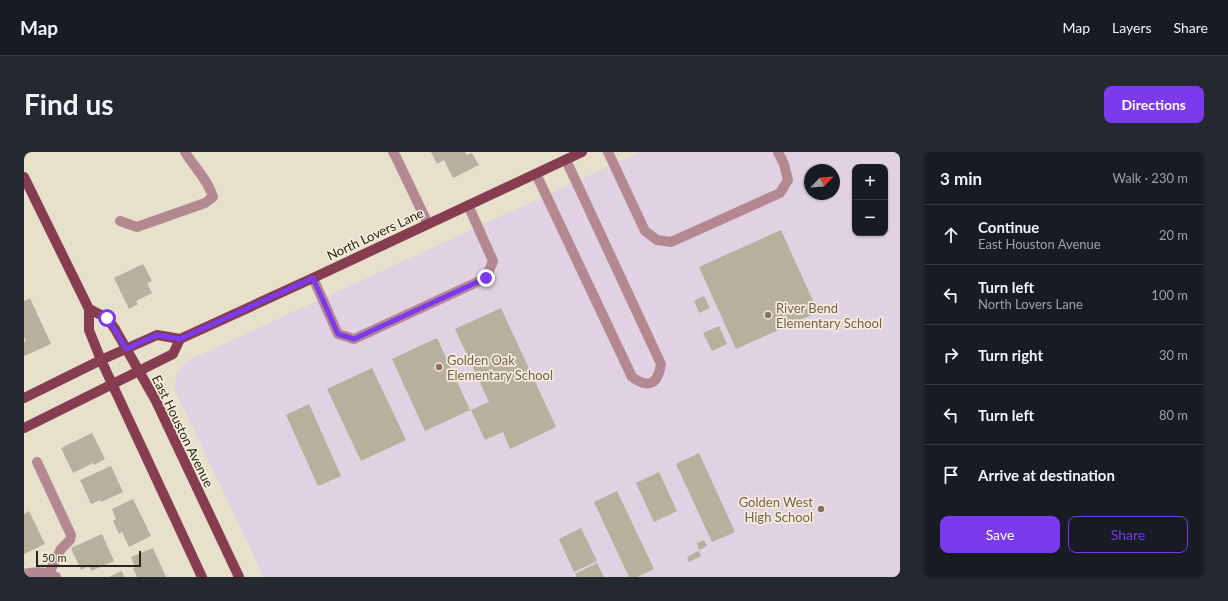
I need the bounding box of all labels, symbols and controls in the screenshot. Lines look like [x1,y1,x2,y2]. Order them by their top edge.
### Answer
text: Map [20,16,58,39]
text: Map [1062,19,1090,36]
text: Layers [1112,19,1152,36]
text: Share [1174,19,1208,36]
button: Directions [1104,86,1204,123]
text: Find us [24,87,114,121]
north arrow [804,164,840,200]
map controls [852,164,888,236]
button: + [852,164,888,200]
text: 3 min [940,168,982,189]
text: Walk · 230 m [1112,170,1188,186]
button: − [852,200,888,236]
street label: North Lovers Lane [324,205,426,263]
text: Continue [978,218,1039,236]
icon: ahead [940,224,962,246]
text: 20 m [1159,227,1188,243]
text: East Houston Avenue [978,236,1101,252]
route end [477,269,495,287]
text: Turn left [978,278,1034,296]
icon: left [940,284,962,306]
text: 100 m [1151,287,1188,303]
text: North Lovers Lane [978,296,1083,312]
place label: River Bend Elementary School [776,300,882,331]
route start [98,309,116,327]
marker: River Bend Elementary School [763,310,773,320]
icon: right [940,344,962,366]
text: Turn right [978,346,1043,364]
text: 30 m [1159,347,1188,363]
place label: Golden Oak Elementary School [447,352,553,383]
marker: Golden Oak Elementary School [434,362,444,372]
street label: East Houston Avenue [149,372,217,490]
icon: left [940,404,962,426]
text: Turn left [978,406,1034,424]
text: 80 m [1159,407,1188,423]
icon: arrive [940,464,962,486]
text: Arrive at destination [978,466,1115,484]
place label: Golden West High School [739,494,813,525]
marker: Golden West High School [816,504,826,514]
button: Save [940,516,1060,553]
button: Share [1068,516,1188,553]
scale bar [36,549,141,568]
text: 50 m [42,551,67,564]

